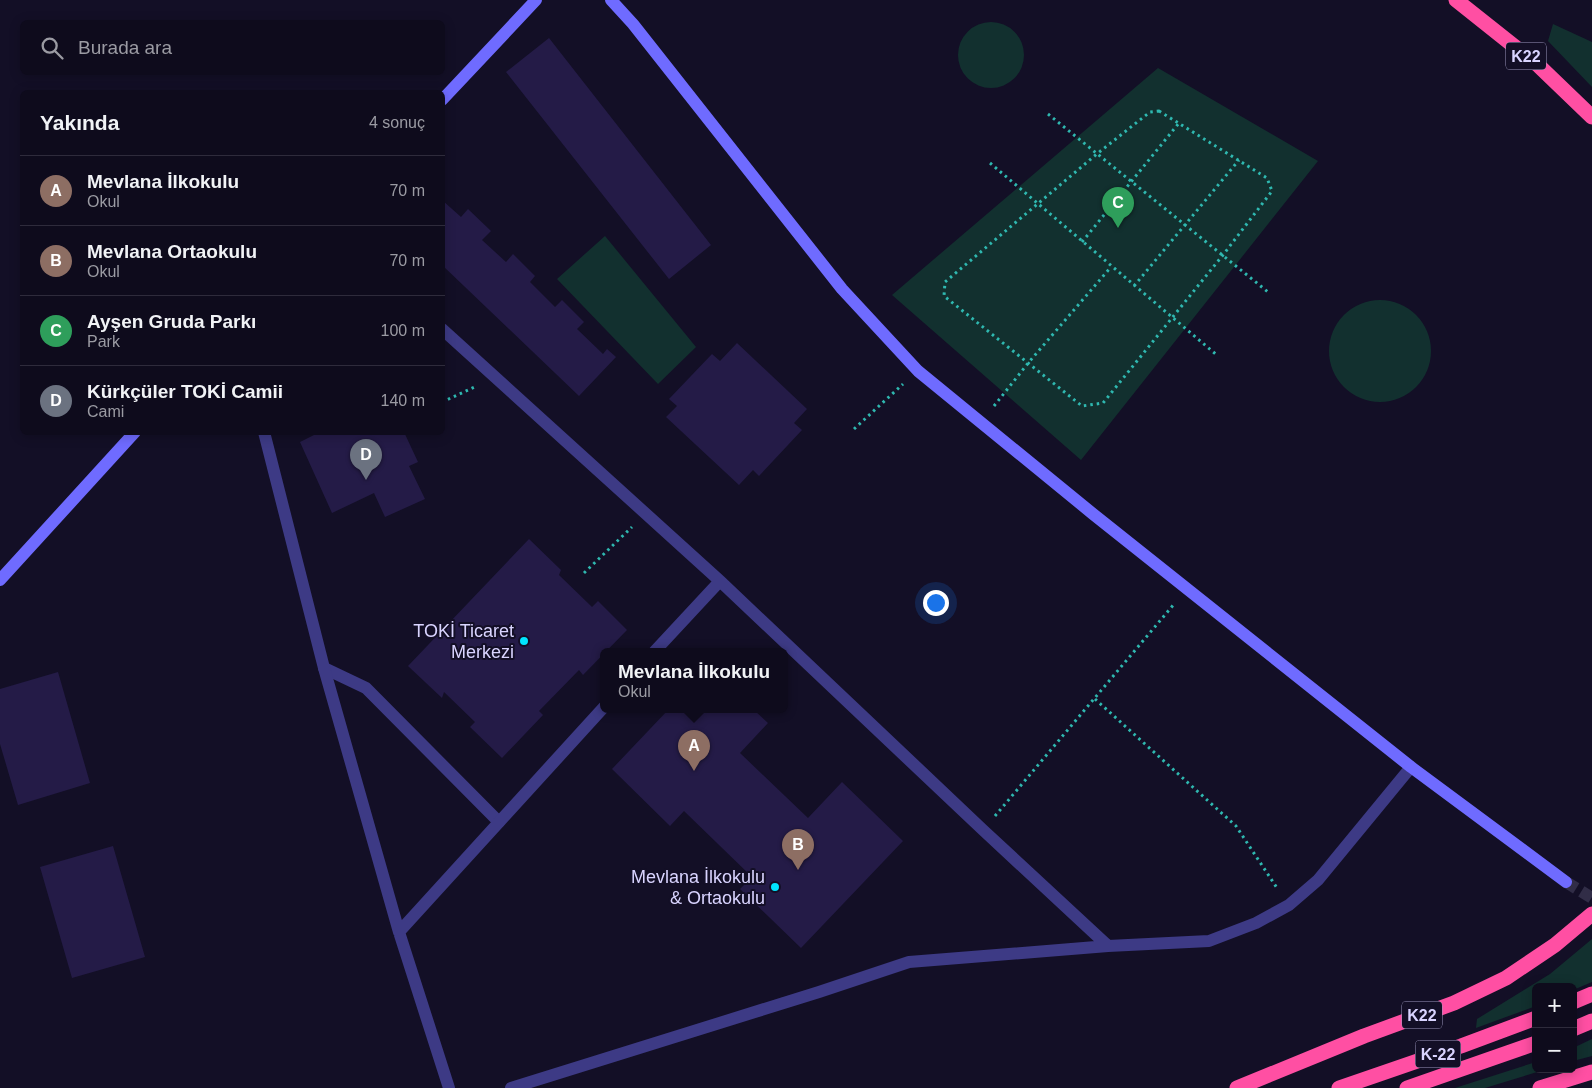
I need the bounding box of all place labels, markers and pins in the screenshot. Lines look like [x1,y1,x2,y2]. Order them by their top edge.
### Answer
pin: C [1102,187,1134,228]
pin: D [350,439,382,480]
place label: TOKİ Ticaret Merkezi [413,621,514,662]
marker: TOKİ Ticaret Merkezi [518,635,530,647]
pin: A [678,730,710,771]
pin: B [782,829,814,870]
place label: Mevlana İlkokulu & Ortaokulu [631,867,765,908]
marker: Mevlana İlkokulu & Ortaokulu [769,881,781,893]

